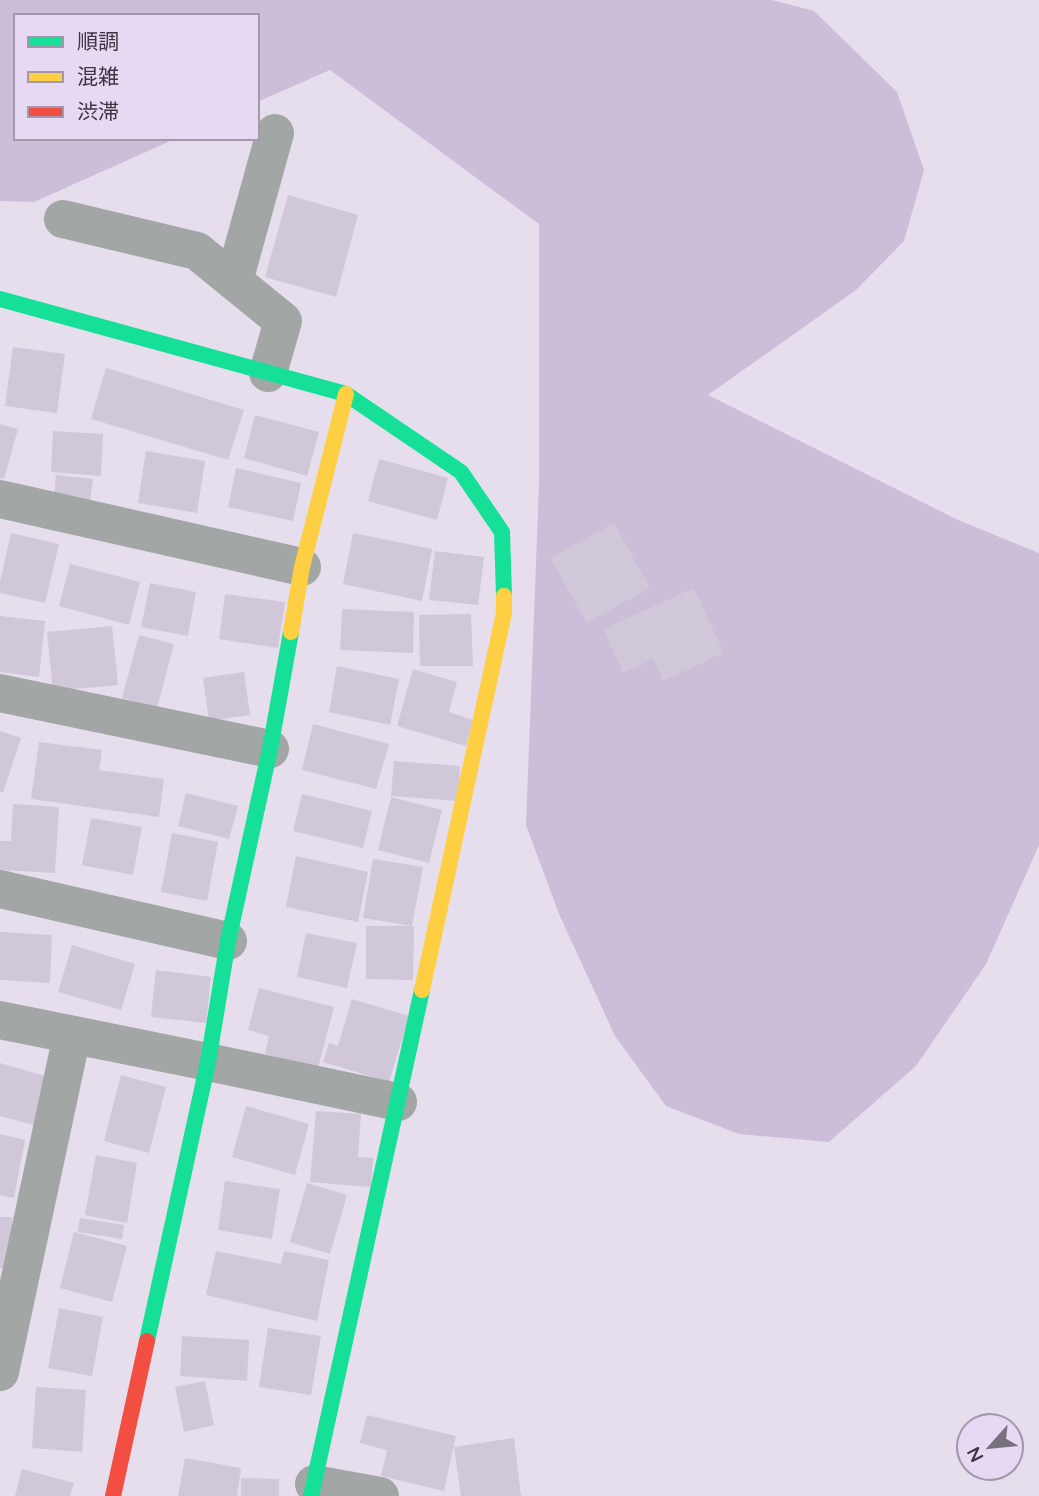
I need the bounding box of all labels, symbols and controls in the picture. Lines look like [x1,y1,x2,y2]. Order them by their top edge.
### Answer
legend [14,14,259,140]
text: 順調 [77,28,119,54]
text: 混雑 [77,63,119,89]
text: 渋滞 [77,98,119,124]
north arrow [955,1412,1025,1482]
text: N [961,1443,989,1466]

